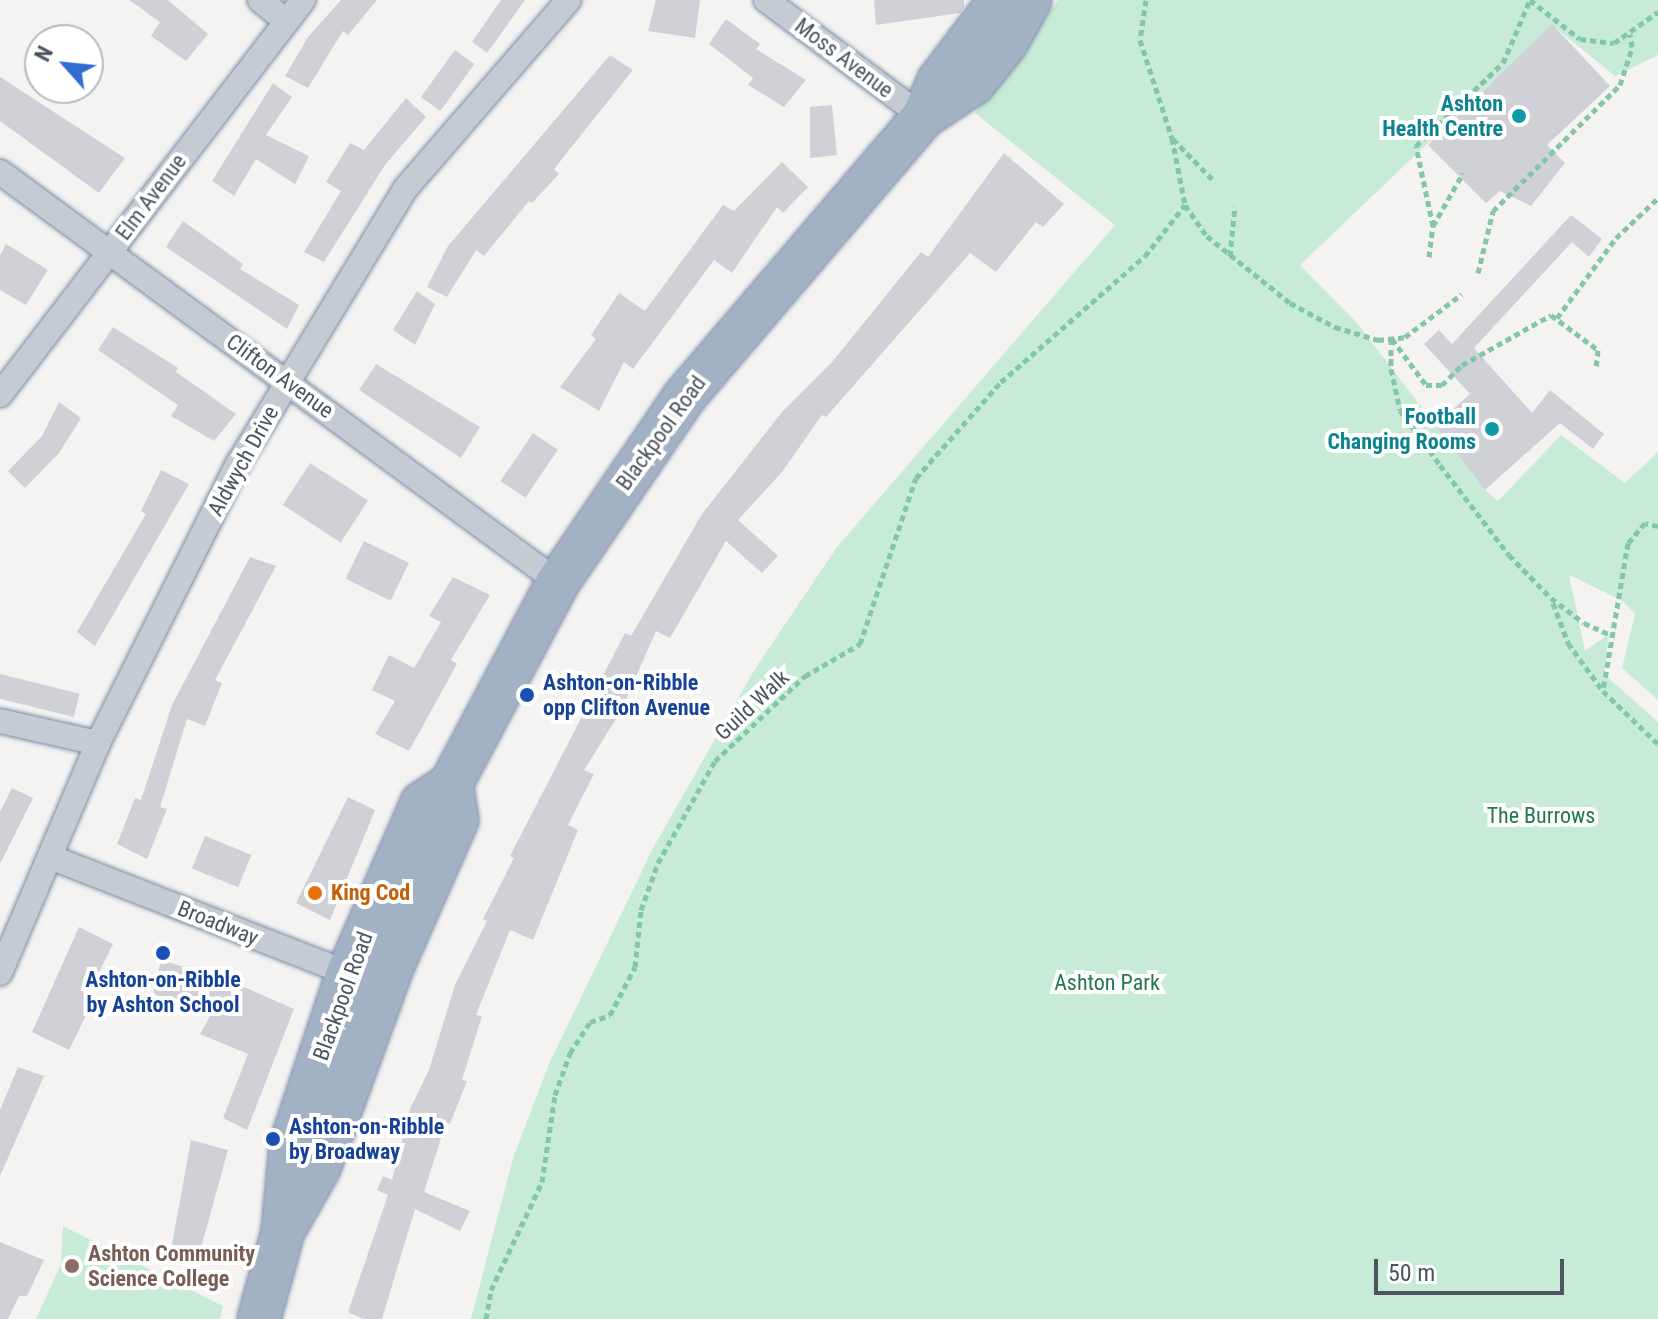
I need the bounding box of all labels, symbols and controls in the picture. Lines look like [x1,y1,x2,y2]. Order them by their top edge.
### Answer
street label: Moss Avenue [790,13,898,103]
north arrow [24,24,104,104]
text: N [30,42,58,65]
place label: Ashton Health Centre [1382,90,1503,142]
marker: Ashton Health Centre [1510,107,1528,125]
street label: Elm Avenue [110,149,192,245]
street label: Clifton Avenue [221,328,339,424]
street label: Blackpool Road [611,371,711,495]
street label: Aldwych Drive [202,401,284,521]
place label: Football Changing Rooms [1327,403,1476,454]
marker: Football Changing Rooms [1483,420,1501,438]
street label: Guild Walk [710,664,794,746]
place label: Ashton-on-Ribble opp Clifton Avenue [543,669,710,720]
marker: Ashton-on-Ribble opp Clifton Avenue [518,686,536,704]
park label: The Burrows [1487,803,1595,829]
place label: King Cod [331,880,410,906]
marker: King Cod [306,884,324,902]
street label: Broadway [174,895,262,951]
street label: Blackpool Road [308,928,378,1064]
marker: Ashton-on-Ribble by Ashton School [154,944,172,962]
place label: Ashton-on-Ribble by Ashton School [85,966,241,1018]
park label: Ashton Park [1054,970,1160,996]
place label: Ashton-on-Ribble by Broadway [289,1113,444,1164]
marker: Ashton-on-Ribble by Broadway [264,1130,282,1148]
place label: Ashton Community Science College [88,1240,255,1292]
scale bar [1378,1243,1568,1293]
marker: Ashton Community Science College [63,1257,81,1275]
text: 50 m [1388,1259,1435,1287]

